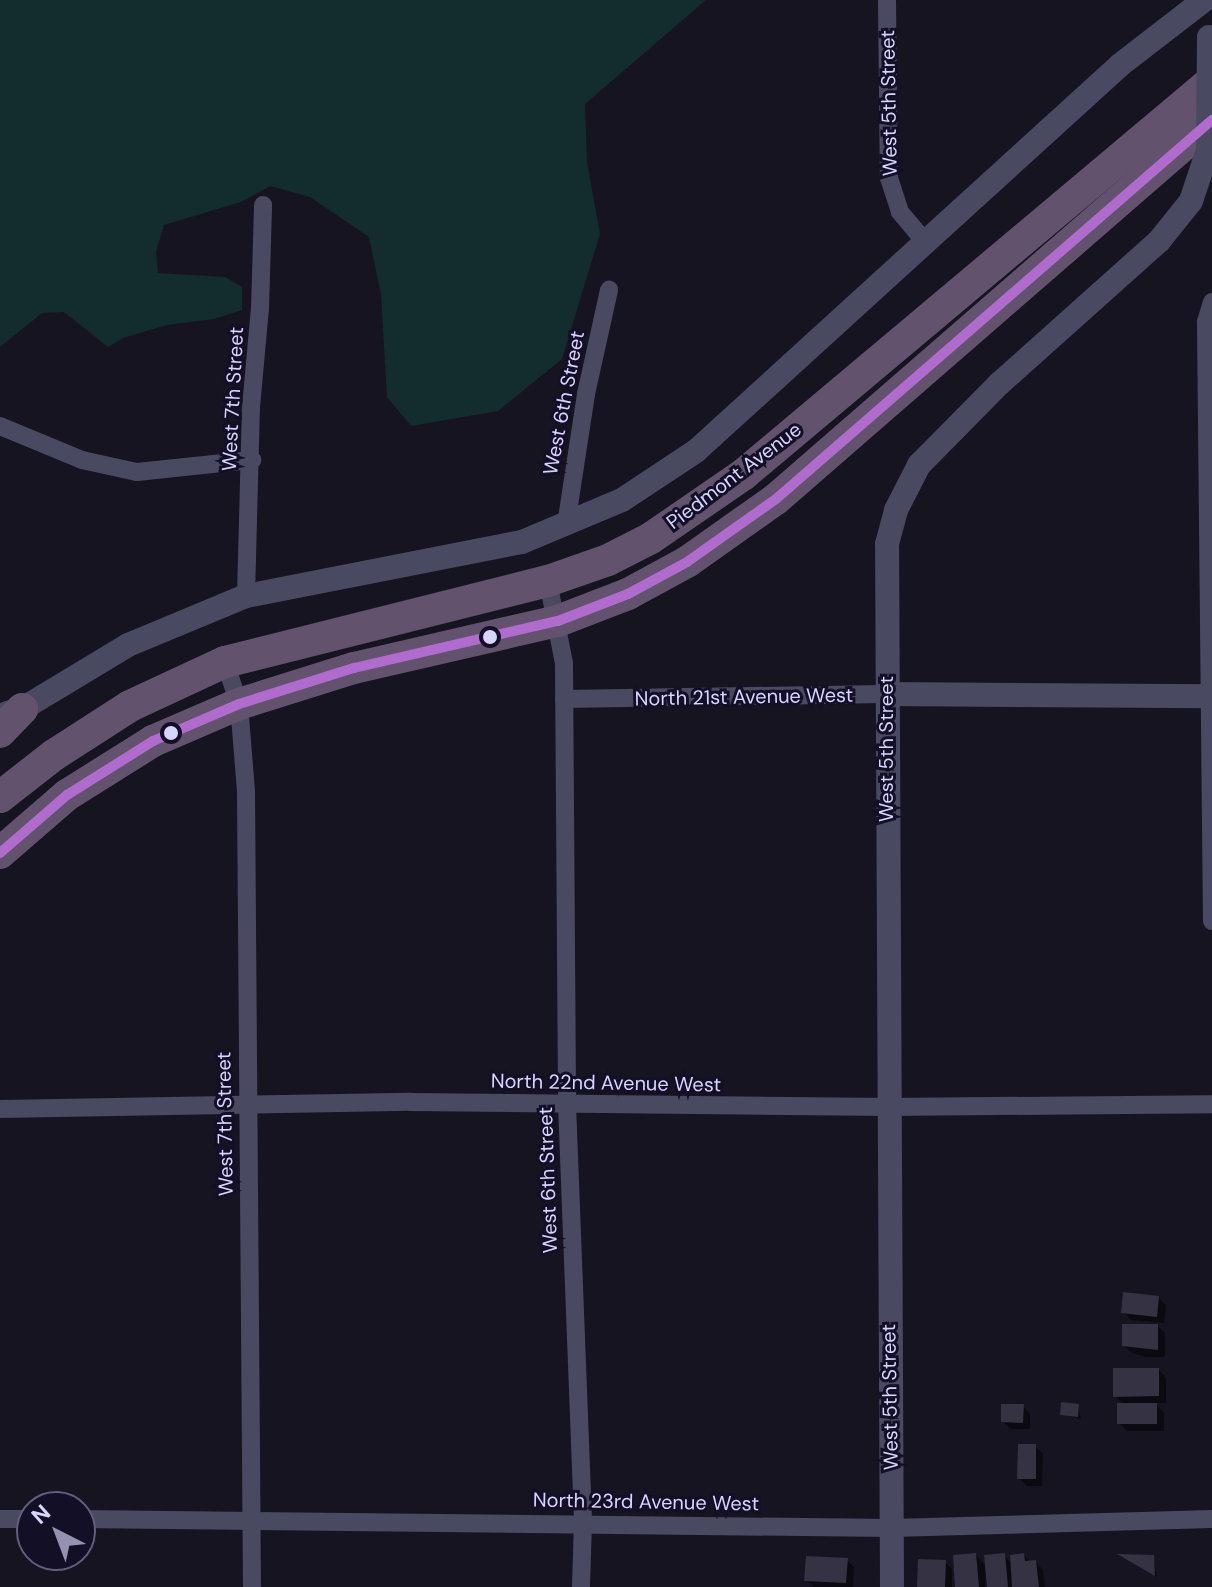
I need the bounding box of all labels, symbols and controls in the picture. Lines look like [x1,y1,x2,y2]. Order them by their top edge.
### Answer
street label: West 5th Street [876,30,902,176]
street label: West 7th Street [217,326,249,472]
street label: West 6th Street [538,329,590,477]
street label: Piedmont Avenue [662,417,806,535]
unlabelled marker [482,629,498,645]
street label: West 5th Street [874,676,898,822]
street label: North 21st Avenue West [634,683,854,711]
unlabelled marker [163,725,179,741]
street label: West 7th Street [212,1052,238,1196]
street label: North 22nd Avenue West [491,1069,721,1097]
street label: West 6th Street [533,1106,563,1254]
street label: West 5th Street [877,1324,903,1470]
street label: North 23rd Avenue West [533,1488,759,1516]
north arrow [16,1491,96,1571]
text: N [25,1498,57,1530]

